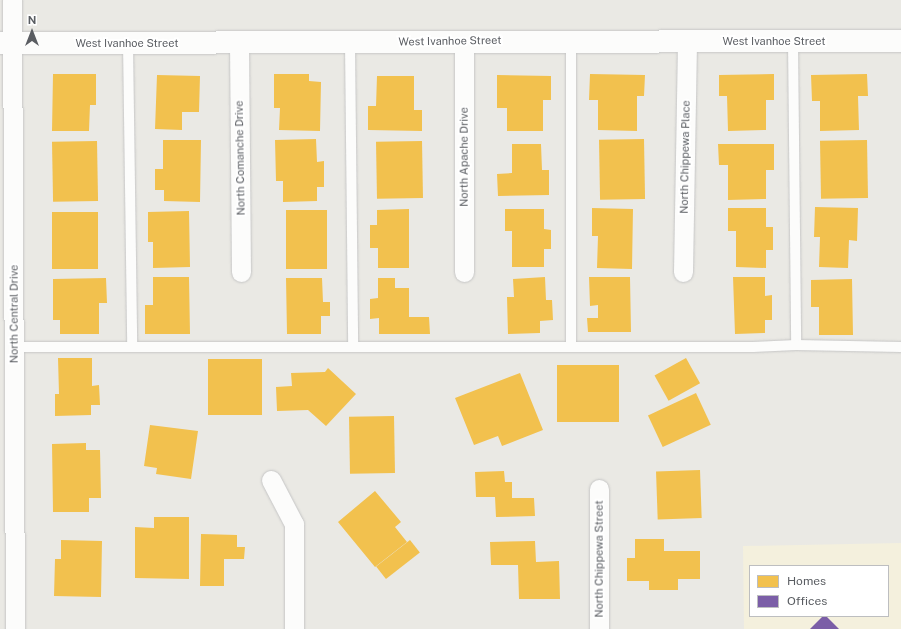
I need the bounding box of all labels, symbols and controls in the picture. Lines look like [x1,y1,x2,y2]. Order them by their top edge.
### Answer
north arrow [12,12,52,52]
text: N [28,14,36,26]
street label: West Ivanhoe Street [398,34,502,48]
street label: West Ivanhoe Street [722,34,826,48]
street label: West Ivanhoe Street [75,36,179,50]
street label: North Comanche Drive [232,100,248,216]
street label: North Chippewa Place [677,100,693,214]
street label: North Apache Drive [457,107,471,207]
street label: North Central Drive [7,265,21,363]
street label: North Chippewa Street [592,500,606,618]
legend [749,565,889,617]
text: Homes [787,574,826,588]
text: Offices [787,594,827,608]

